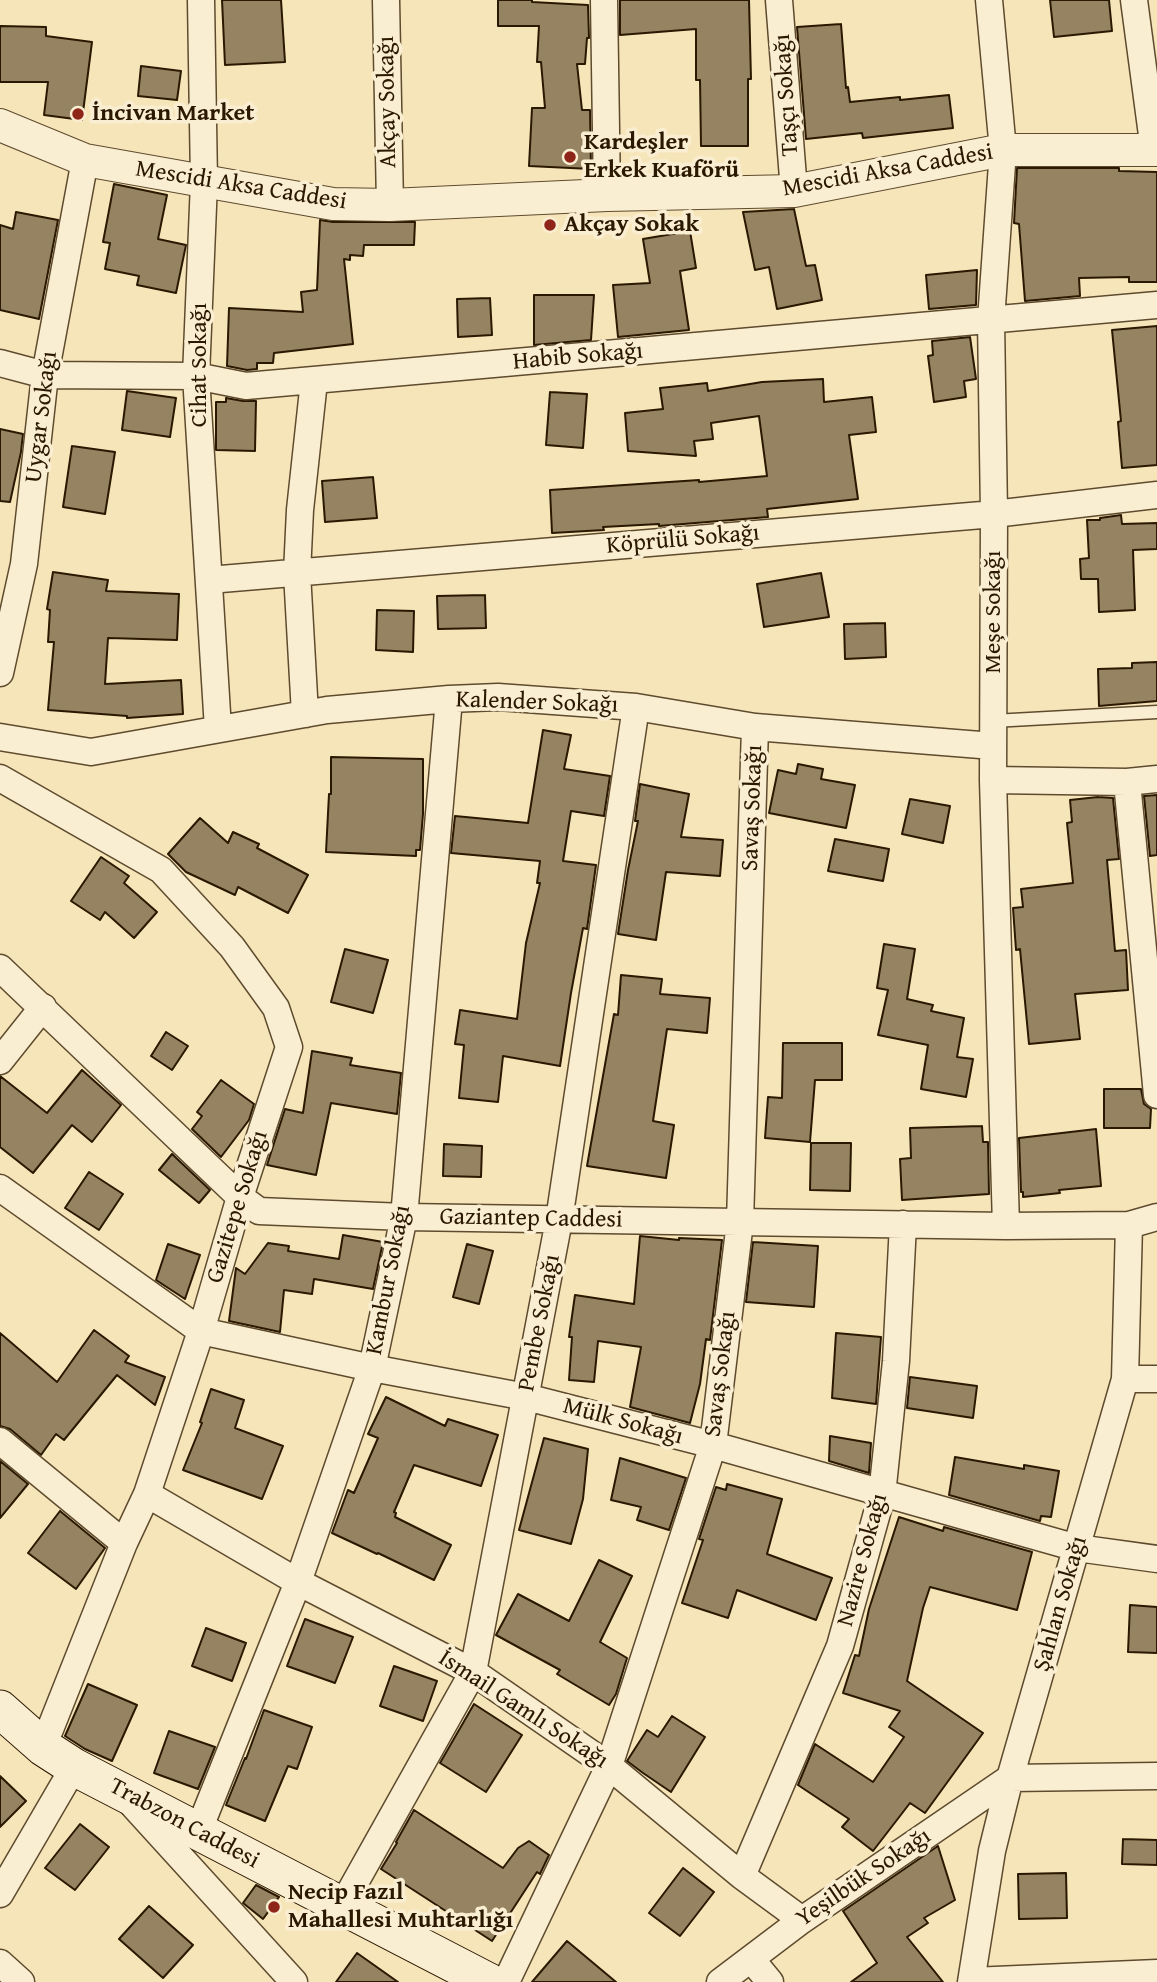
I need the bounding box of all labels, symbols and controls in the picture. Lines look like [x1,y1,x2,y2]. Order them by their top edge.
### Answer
street label: Taşçı Sokağı [768,33,806,157]
street label: Akçay Sokağı [372,36,404,168]
place label: İncivan Market [92,100,254,128]
marker: İncivan Market [70,106,86,122]
place label: Kardeşler Erkek Kuaförü [584,129,739,185]
street label: Mescidi Aksa Caddesi [781,138,995,204]
marker: Kardeşler Erkek Kuaförü [562,149,578,165]
street label: Mescidi Aksa Caddesi [134,155,348,217]
place label: Akçay Sokak [564,211,699,239]
marker: Akçay Sokak [542,217,558,233]
street label: Cihat Sokağı [186,303,214,427]
street label: Habib Sokağı [512,337,644,377]
street label: Uygar Sokağı [20,350,64,484]
street label: Köprülü Sokağı [605,519,761,561]
street label: Meşe Sokağı [980,550,1008,674]
street label: Kalender Sokağı [455,686,619,720]
street label: Savaş Sokağı [736,744,770,872]
street label: Gazitepe Sokağı [201,1127,275,1287]
street label: Kambur Sokağı [360,1203,418,1357]
street label: Gaziantep Caddesi [439,1203,623,1235]
street label: Pembe Sokağı [513,1252,567,1394]
street label: Savaş Sokağı [699,1309,743,1439]
street label: Mülk Sokağı [560,1392,686,1452]
street label: Nazire Sokağı [831,1490,895,1630]
street label: Şahlan Sokağı [1028,1533,1094,1675]
street label: İsmail Gamlı Sokağı [433,1644,613,1776]
street label: Trabzon Caddesi [104,1772,264,1876]
street label: Yeşilbük Sokağı [791,1822,937,1934]
place label: Necip Fazıl Mahallesi Muhtarlığı [288,1879,513,1935]
marker: Necip Fazıl Mahallesi Muhtarlığı [266,1899,282,1915]

